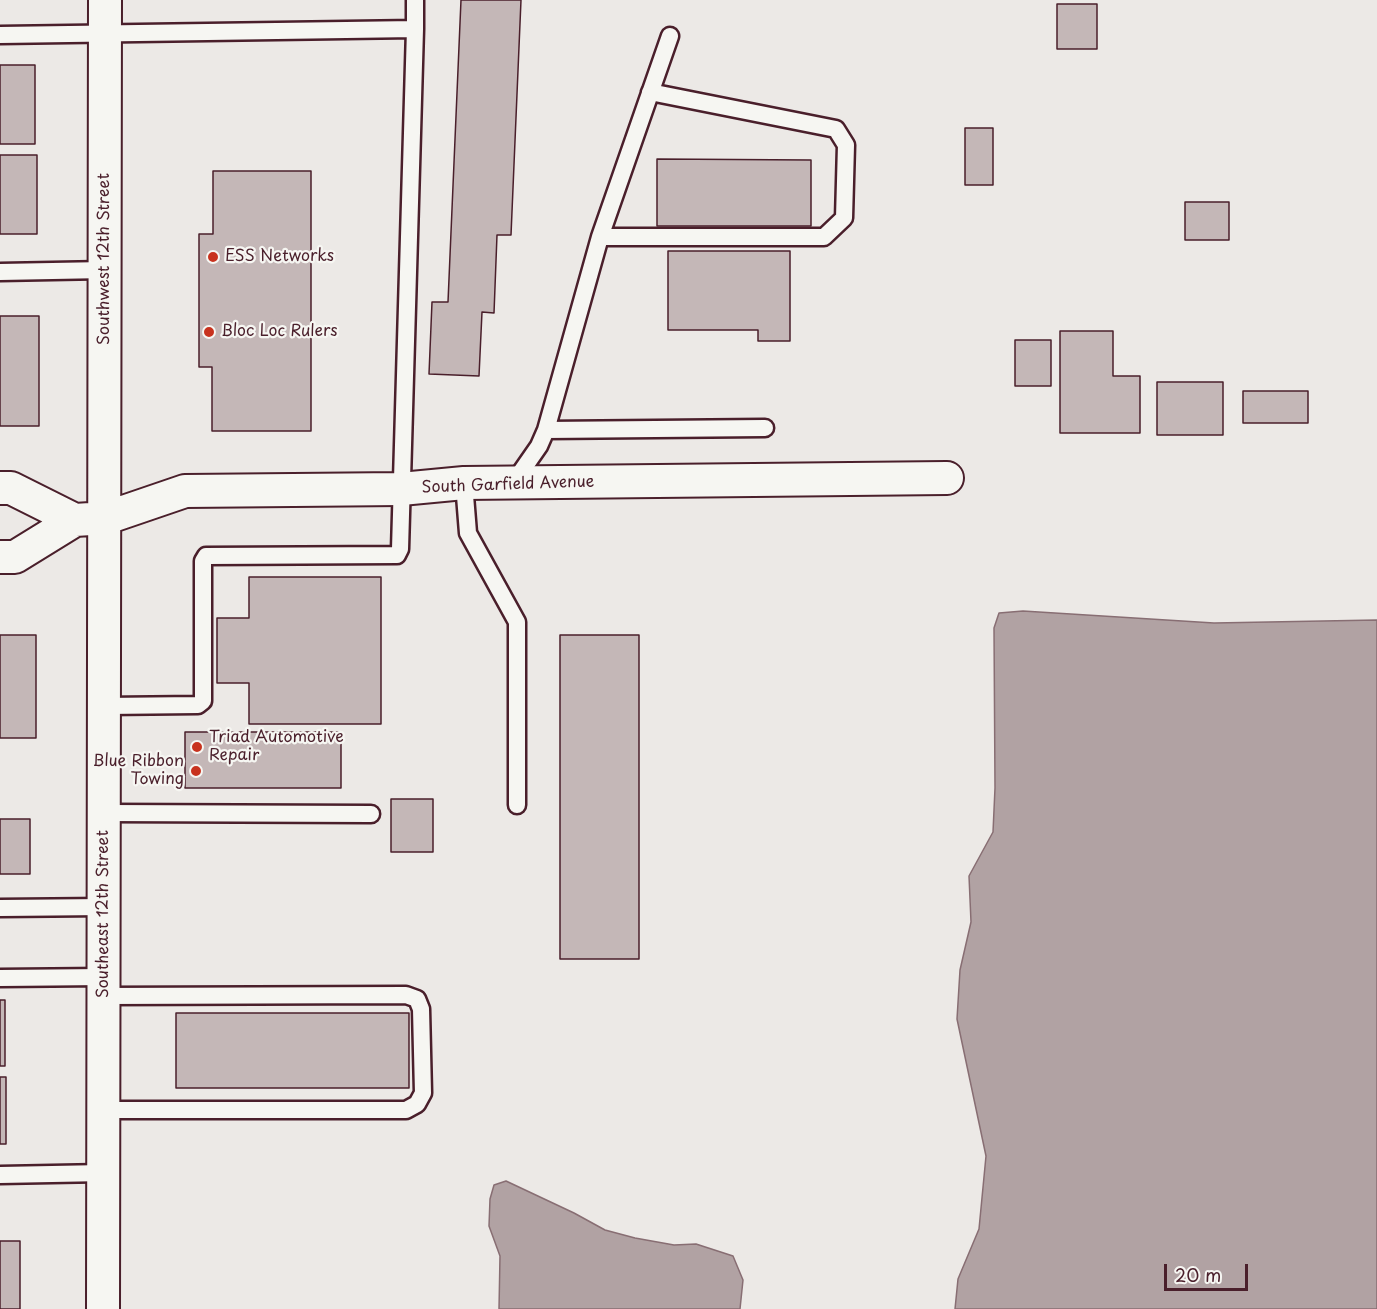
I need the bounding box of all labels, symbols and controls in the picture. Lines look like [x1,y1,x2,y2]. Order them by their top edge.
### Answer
street label: Southwest 12th Street [95,173,115,345]
place label: ESS Networks [225,247,334,267]
marker: ESS Networks [206,250,220,264]
place label: Bloc Loc Rulers [221,322,337,342]
marker: Bloc Loc Rulers [202,325,216,339]
street label: South Garfield Avenue [421,472,595,498]
place label: Triad Automotive Repair [209,728,344,766]
marker: Triad Automotive Repair [190,740,204,754]
place label: Blue Ribbon Towing [93,752,184,790]
marker: Blue Ribbon Towing [189,764,203,778]
street label: Southeast 12th Street [94,830,114,998]
scale bar [1167,1252,1251,1290]
text: 20 m [1175,1261,1221,1288]

